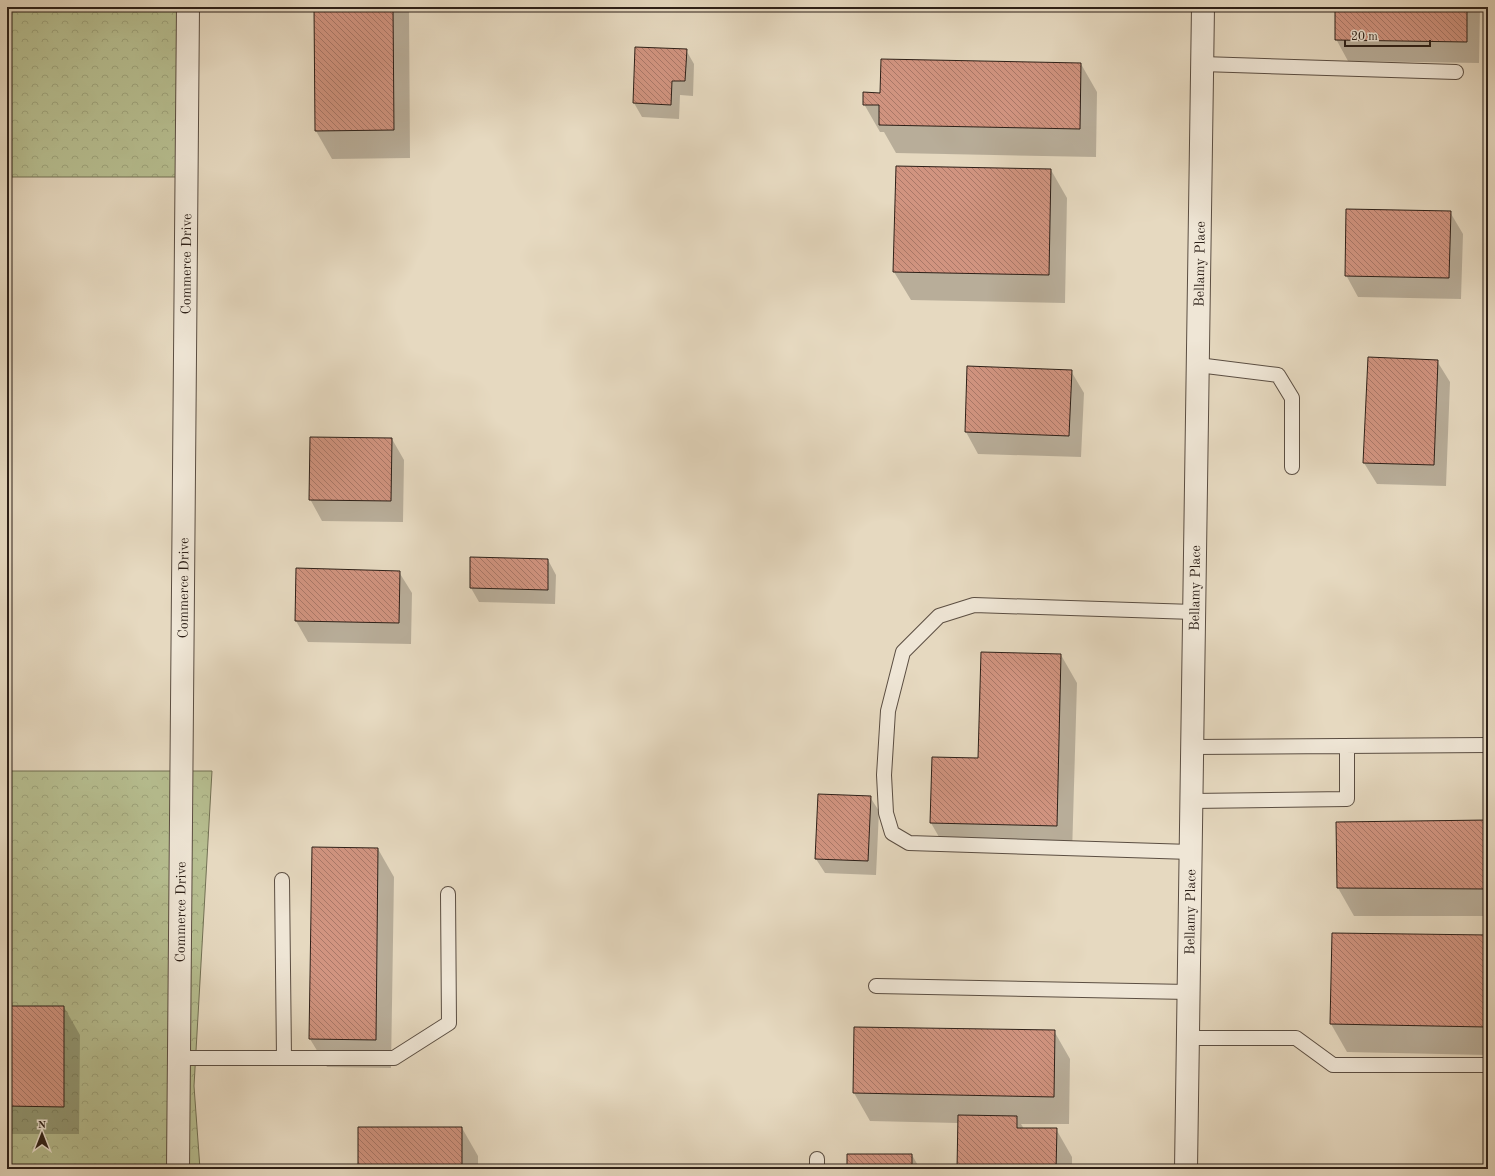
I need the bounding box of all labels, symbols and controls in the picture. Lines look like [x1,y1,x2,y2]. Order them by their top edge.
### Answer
scale bar [1345,22,1430,48]
text: 20 m [1351,31,1378,43]
street label: Commerce Drive [179,214,194,315]
street label: Bellamy Place [1193,221,1208,307]
street label: Commerce Drive [177,538,191,639]
street label: Bellamy Place [1188,545,1203,631]
street label: Commerce Drive [174,861,189,963]
street label: Bellamy Place [1183,869,1198,955]
north arrow [22,1114,62,1154]
text: N [38,1120,47,1131]

